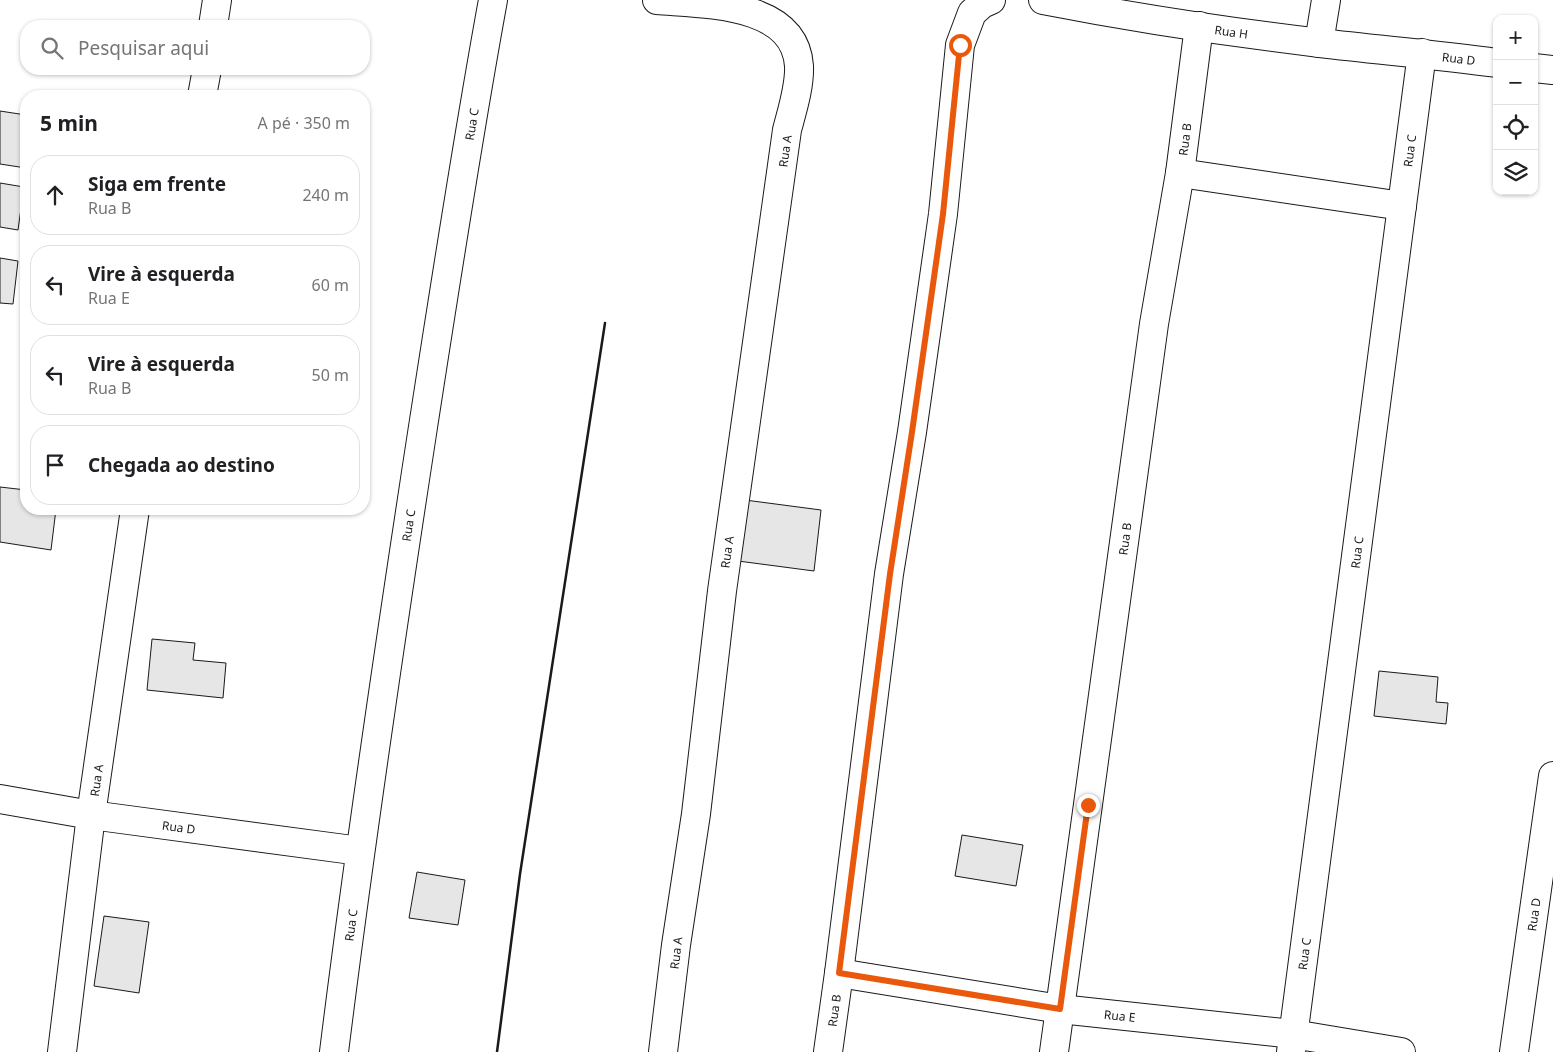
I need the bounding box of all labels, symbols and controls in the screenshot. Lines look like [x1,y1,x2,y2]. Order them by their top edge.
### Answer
map controls [1493,15,1538,195]
button: + [1493,15,1538,60]
search box [20,20,370,75]
street label: Rua H [1214,21,1249,42]
icon: search [38,34,66,62]
route start [949,34,972,57]
text: Pesquisar aqui [78,35,209,61]
street label: Rua D [1441,48,1477,69]
button: − [1493,60,1538,105]
button: locate [1493,105,1538,150]
street label: Rua C [460,106,482,142]
text: 5 min [40,109,98,137]
text: A pé · 350 m [258,112,350,134]
street label: Rua B [1174,122,1195,157]
street label: Rua A [774,133,796,168]
street label: Rua C [1399,133,1420,168]
button: layers [1493,150,1538,195]
text: Siga em frente [88,171,226,197]
icon: ahead [41,181,69,209]
text: 240 m [302,184,349,206]
text: Rua B [88,197,131,219]
text: Vire à esquerda [88,261,235,287]
icon: left [41,271,69,299]
text: 60 m [312,274,349,296]
text: Rua E [88,287,130,309]
text: Vire à esquerda [88,351,235,377]
icon: left [41,361,69,389]
text: 50 m [312,364,349,386]
text: Rua B [88,377,131,399]
icon: arrive [41,451,69,479]
text: Chegada ao destino [88,452,275,478]
street label: Rua C [397,508,419,542]
street label: Rua B [1114,521,1135,556]
street label: Rua A [716,534,738,569]
street label: Rua C [1346,535,1367,569]
street label: Rua A [85,763,107,797]
route end [1077,794,1100,817]
street label: Rua D [161,816,197,837]
street label: Rua D [1523,896,1544,932]
street label: Rua C [340,907,361,942]
street label: Rua A [666,936,686,970]
street label: Rua C [1293,936,1314,971]
street label: Rua B [823,993,844,1028]
street label: Rua E [1103,1005,1136,1026]

